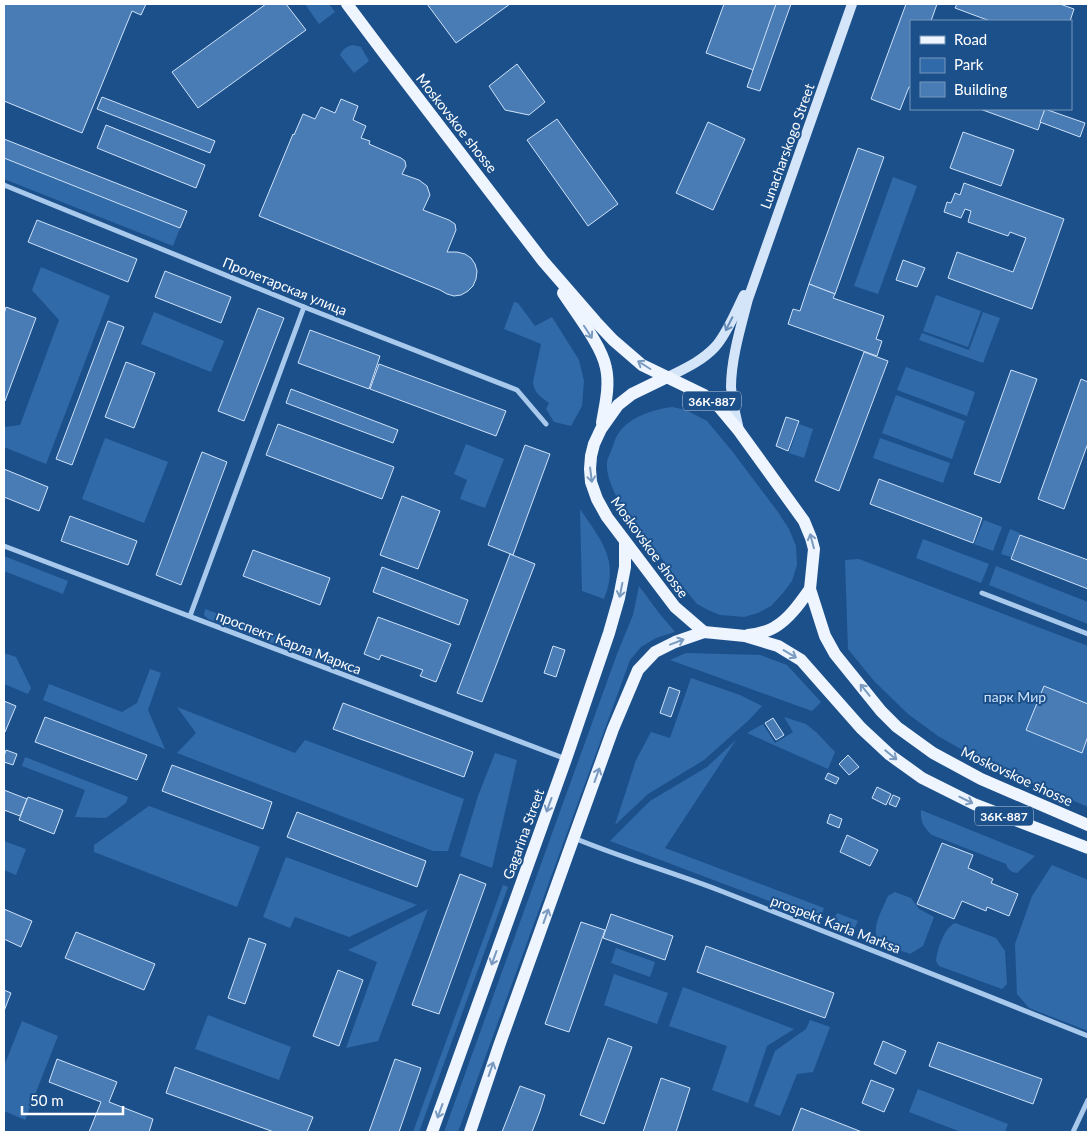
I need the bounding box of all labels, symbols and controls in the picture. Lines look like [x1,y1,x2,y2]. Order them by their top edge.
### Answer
legend [910,20,1072,110]
text: Road [954,30,987,48]
text: Park [954,55,984,73]
street label: Moskovskoe shosse [413,70,501,176]
text: Building [954,80,1007,98]
street label: Lunacharskogo Street [756,81,818,211]
street label: Пролетарская улица [220,253,350,319]
one-way arrow [724,316,733,331]
one-way arrow [583,325,593,339]
one-way arrow [638,359,652,369]
road number: 36К-887 [683,392,741,411]
one-way arrow [586,467,596,483]
street label: Moskovskoe shosse [607,493,693,601]
one-way arrow [806,533,816,549]
one-way arrow [616,582,625,598]
street label: проспект Карла Маркса [214,606,364,678]
one-way arrow [669,637,684,646]
one-way arrow [783,649,797,659]
one-way arrow [859,684,870,697]
park label: парк Мир [984,688,1046,705]
street label: Moskovskoe shosse [958,743,1076,809]
one-way arrow [884,749,897,760]
one-way arrow [593,768,602,783]
street label: Gagarina Street [499,786,547,882]
one-way arrow [544,796,553,812]
one-way arrow [958,796,973,805]
road number: 36К-887 [975,806,1033,826]
street label: prospekt Karla Marksa [769,891,903,957]
one-way arrow [542,909,551,925]
one-way arrow [489,949,499,965]
one-way arrow [487,1062,497,1078]
scale bar [22,1084,124,1116]
text: 50 m [30,1091,64,1109]
one-way arrow [435,1102,444,1118]

